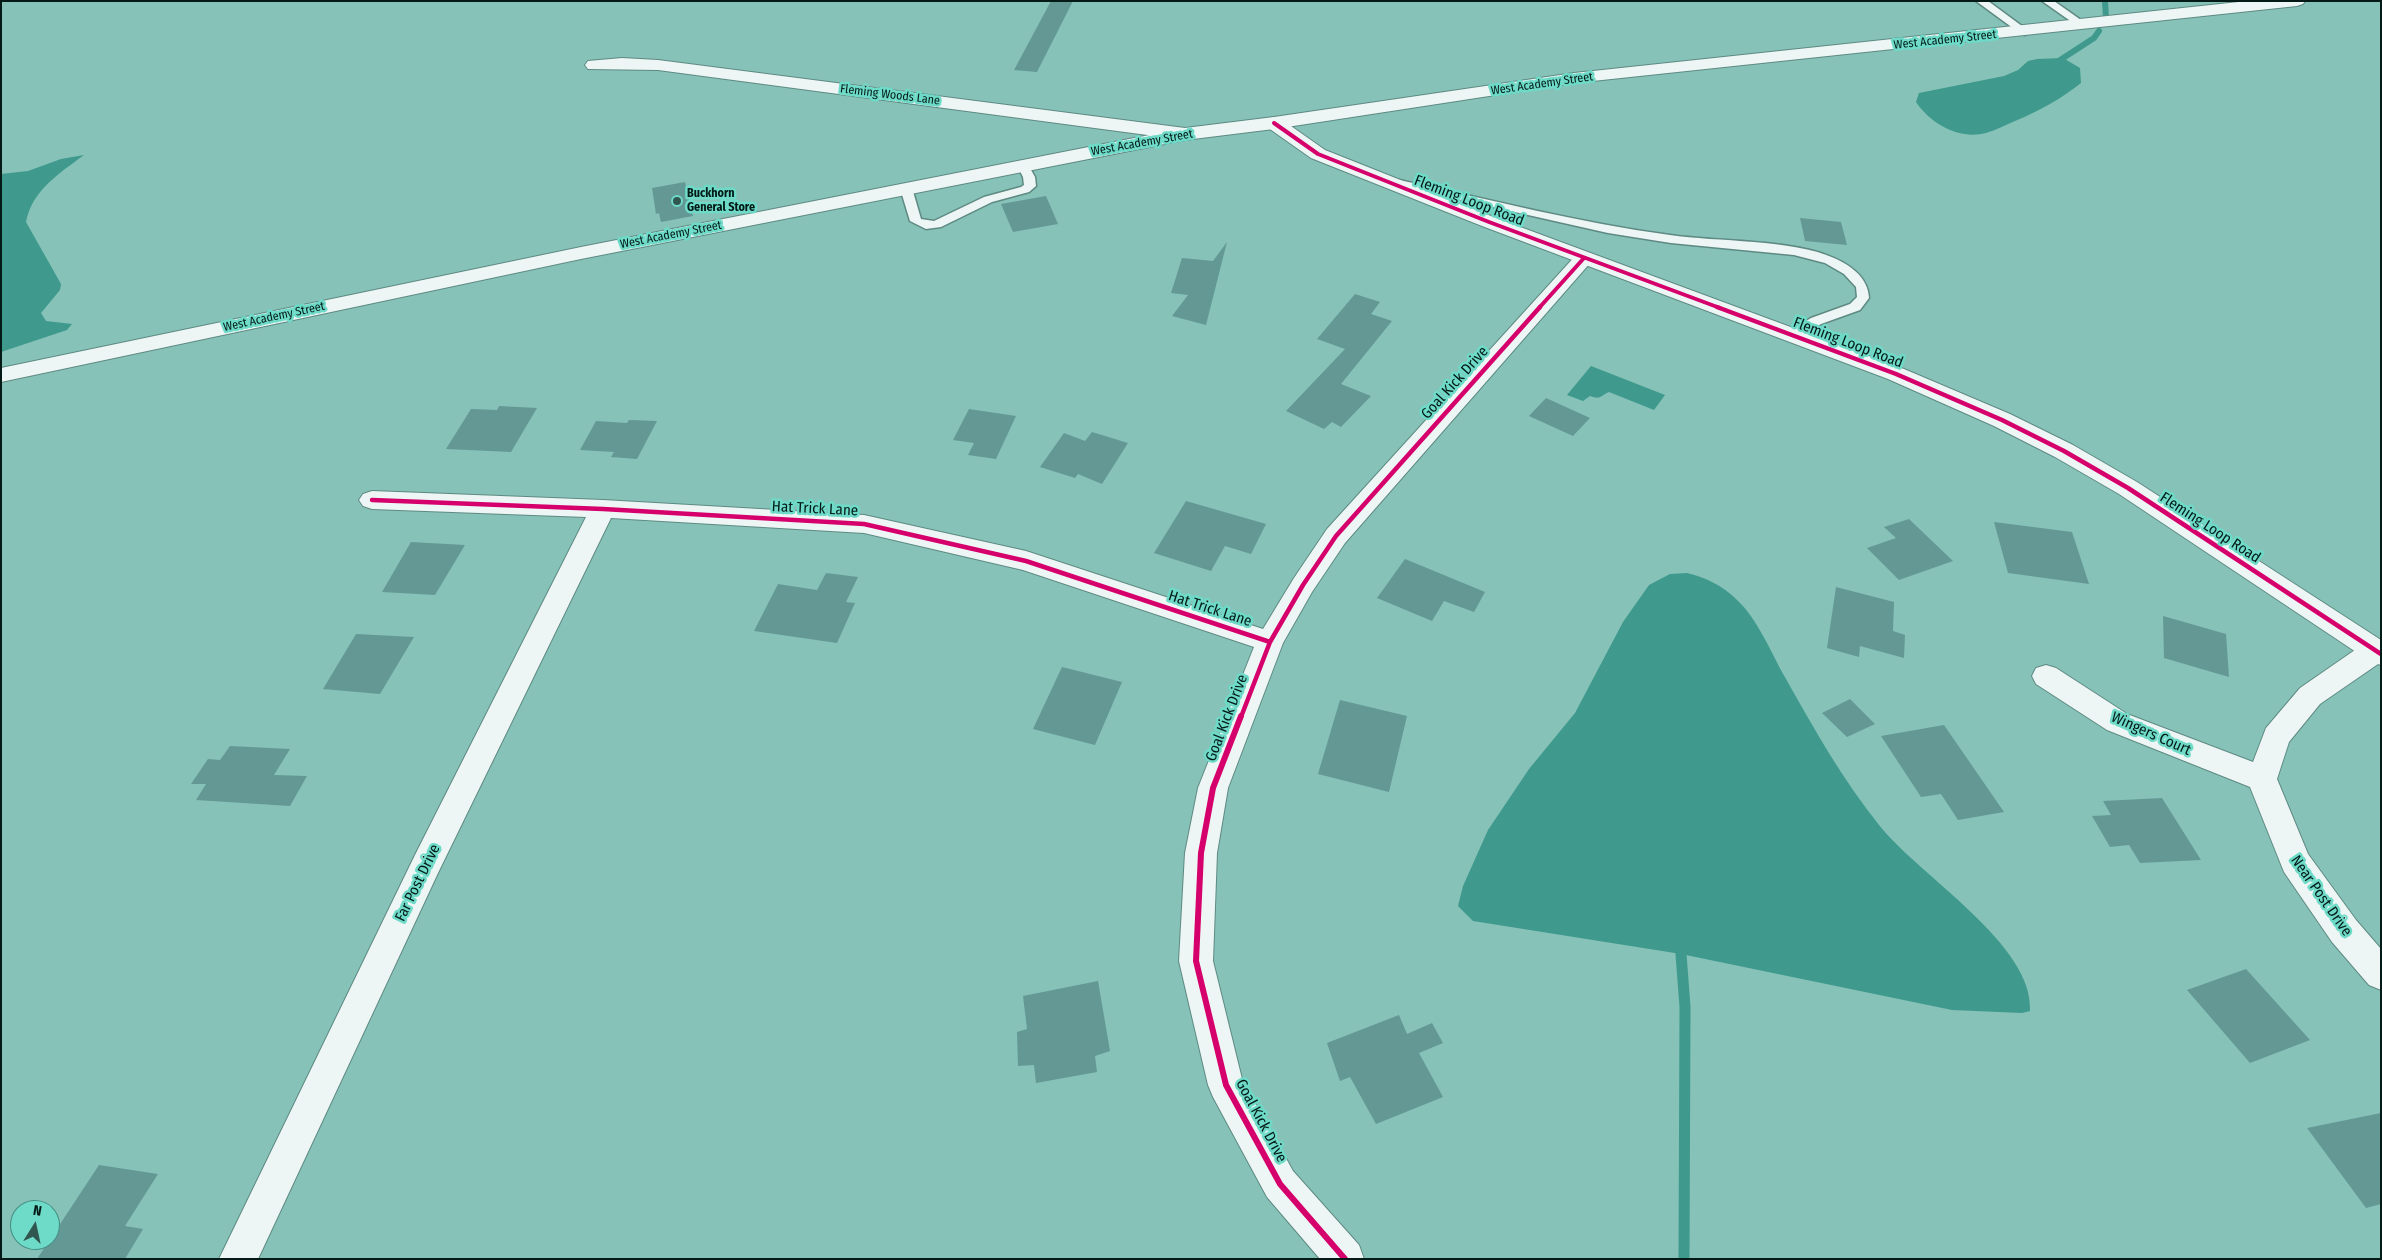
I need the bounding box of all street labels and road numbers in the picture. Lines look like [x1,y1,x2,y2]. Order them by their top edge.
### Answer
street label: West Academy Street [1893,27,1997,53]
street label: West Academy Street [1490,70,1594,98]
street label: Fleming Woods Lane [839,82,941,108]
street label: West Academy Street [1090,127,1194,159]
street label: Fleming Loop Road [1412,172,1526,230]
street label: West Academy Street [619,218,723,252]
street label: West Academy Street [222,299,326,335]
street label: Fleming Loop Road [1791,314,1905,372]
street label: Goal Kick Drive [1418,343,1492,423]
street label: Fleming Loop Road [2156,489,2264,567]
street label: Hat Trick Lane [771,498,859,520]
street label: Hat Trick Lane [1166,587,1254,631]
street label: Goal Kick Drive [1202,672,1252,764]
street label: Wingers Court [2108,708,2194,760]
street label: Far Post Drive [392,841,444,925]
street label: Near Post Drive [2287,852,2355,940]
street label: Goal Kick Drive [1232,1076,1290,1166]

